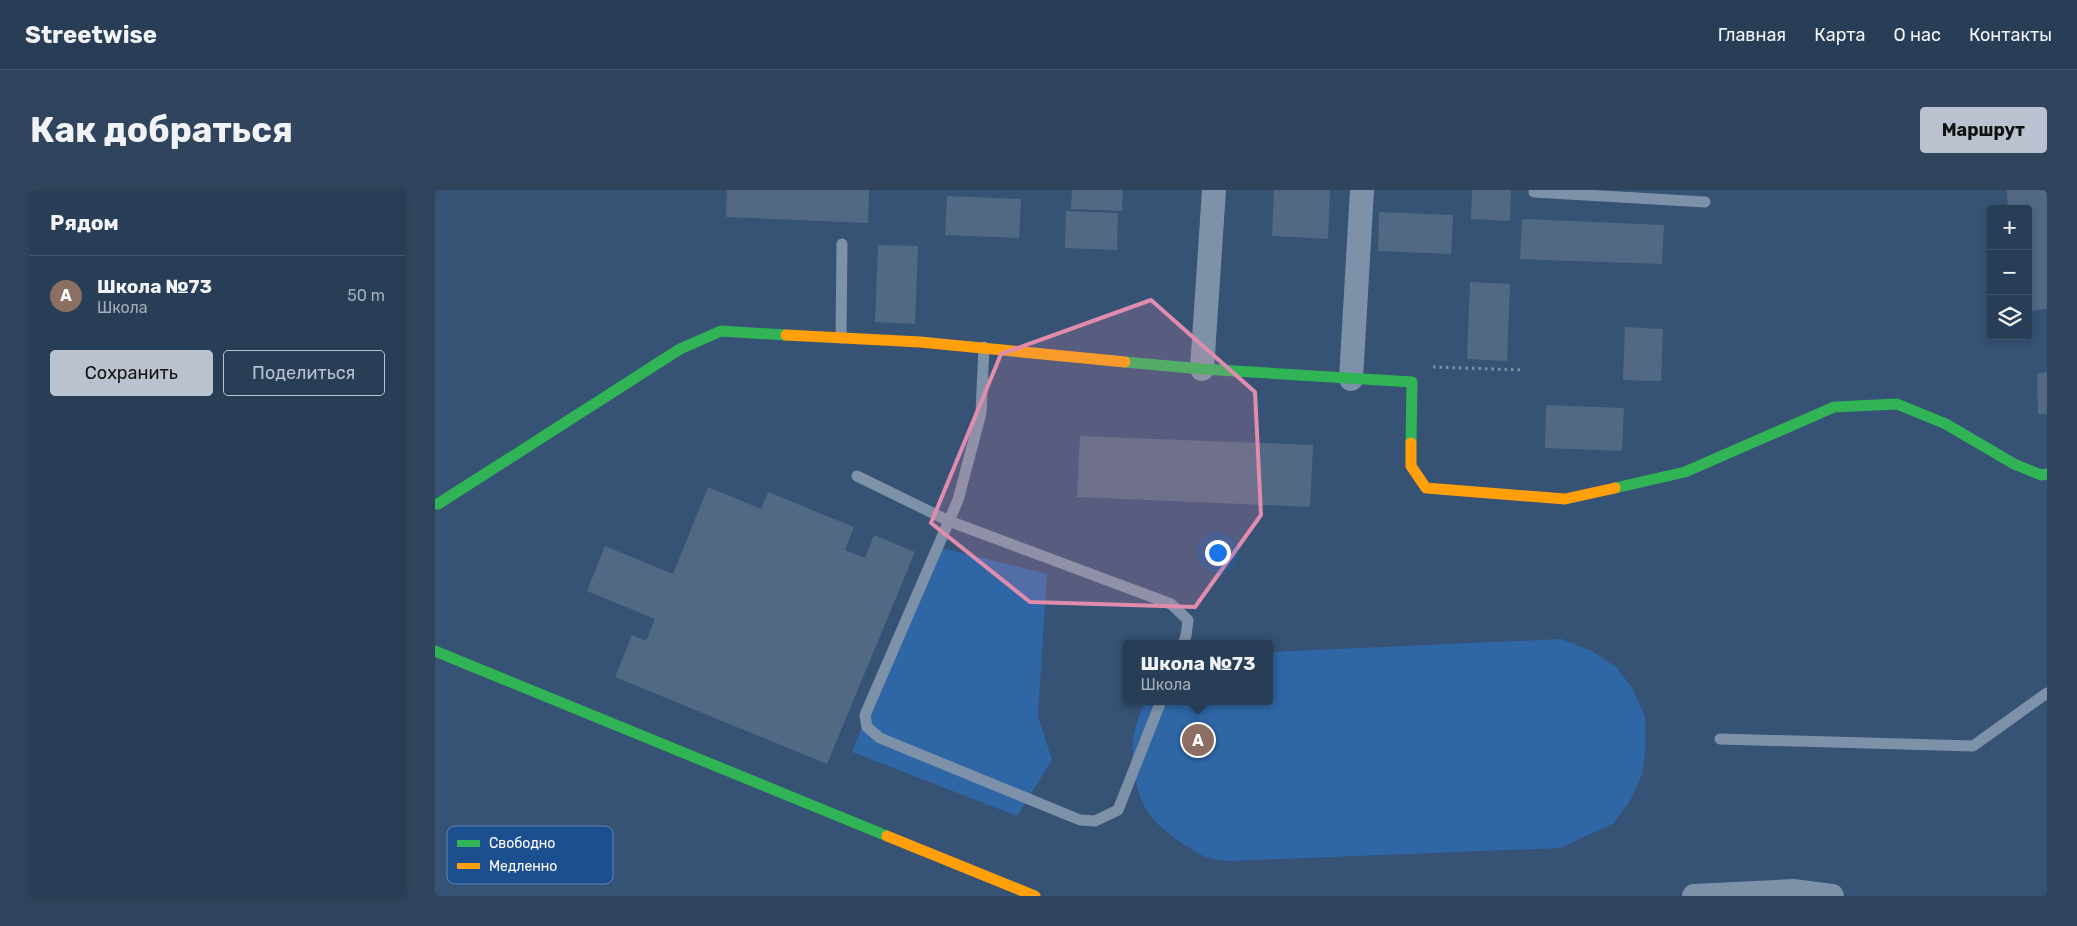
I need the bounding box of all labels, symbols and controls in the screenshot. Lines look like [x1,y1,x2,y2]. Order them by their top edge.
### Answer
text: Streetwise [25,21,157,49]
text: Главная [1718,24,1786,46]
text: Карта [1814,24,1866,46]
text: О нас [1894,24,1941,46]
text: Контакты [1969,24,2052,46]
button: Маршрут [1920,107,2047,153]
text: Как добраться [30,109,293,151]
map controls [1987,205,2032,340]
button: + [1987,205,2032,250]
text: Рядом [50,210,119,235]
button: − [1987,250,2032,295]
text: Школа №73 [97,275,212,298]
text: A [60,286,72,305]
text: 50 m [347,286,385,305]
button: layers [1987,295,2032,340]
text: Школа [97,298,148,317]
button: Сохранить [50,350,213,396]
button: Поделиться [223,350,385,396]
your location [1205,540,1231,566]
popup [1123,640,1273,705]
text: Школа №73 [1141,652,1255,675]
text: Школа [1141,675,1191,694]
pin: A [1182,721,1214,759]
legend [447,826,613,884]
text: Свободно [489,835,555,852]
text: Медленно [489,858,557,875]

